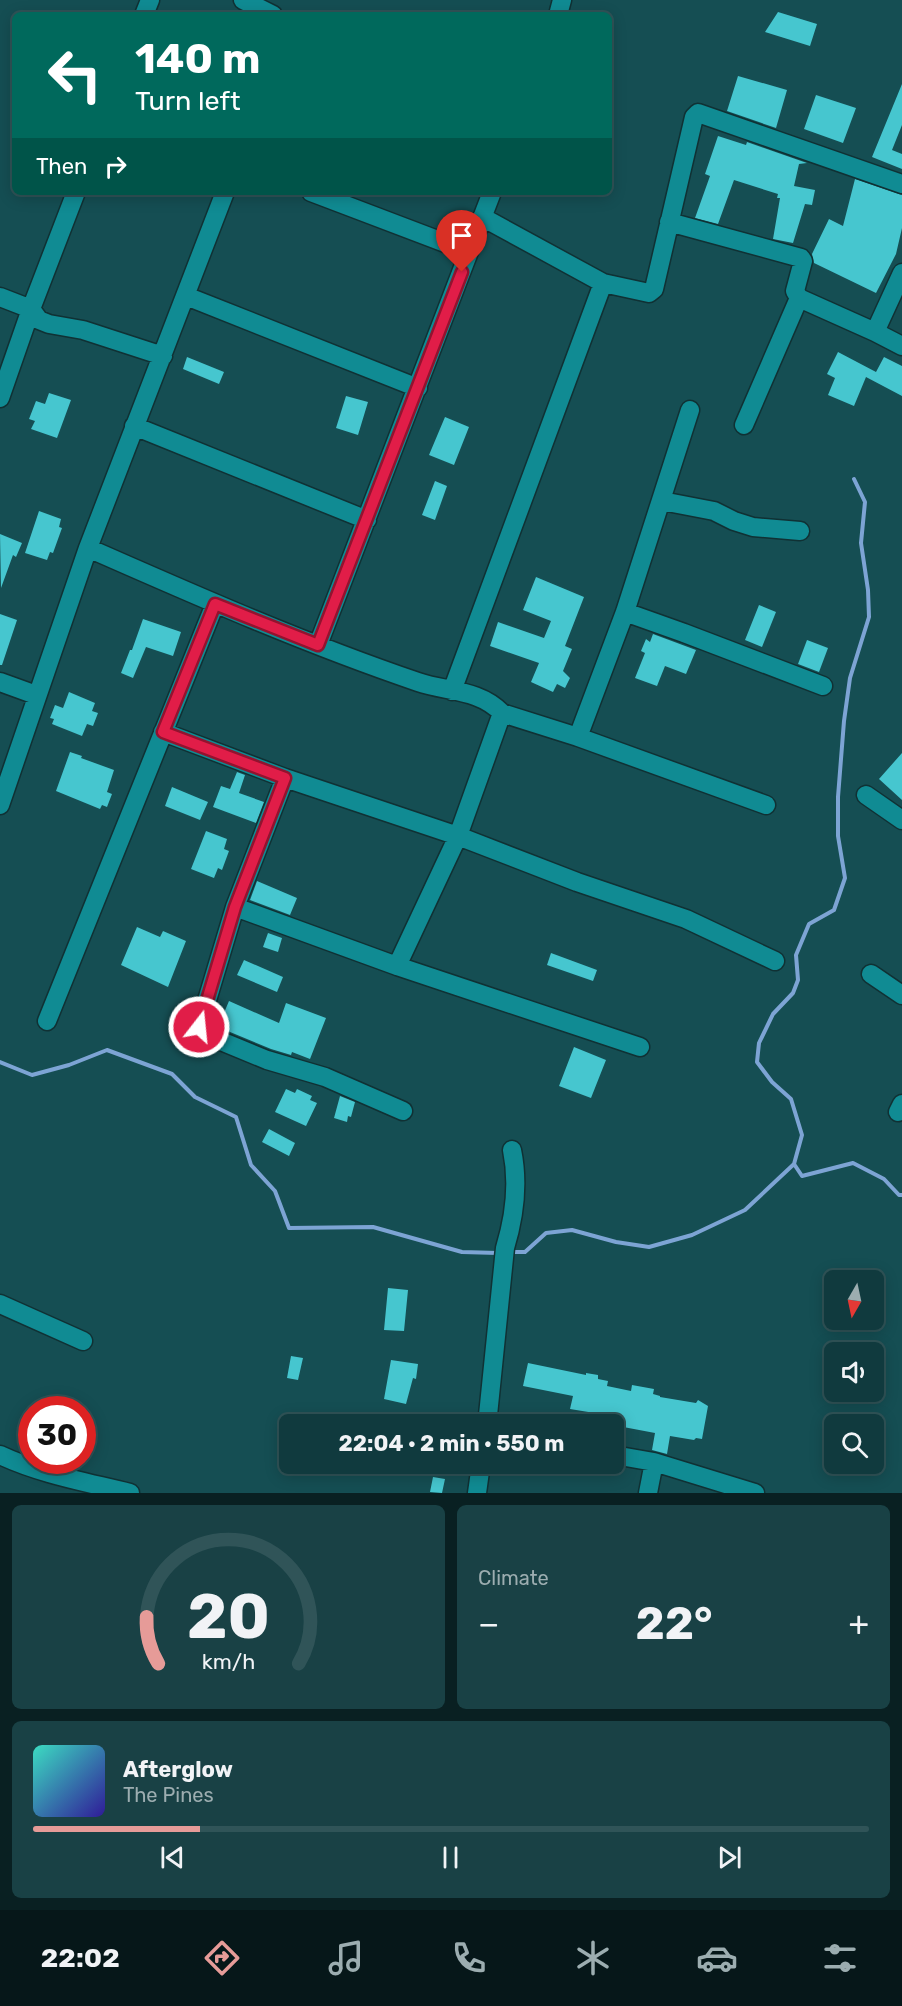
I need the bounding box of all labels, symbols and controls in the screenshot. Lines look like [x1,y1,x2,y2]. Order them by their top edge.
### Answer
text: 140 m [135,34,261,84]
icon: left [36,36,114,114]
text: Turn left [135,85,240,117]
icon: right [99,150,132,183]
text: Then [36,153,87,180]
pin [436,210,487,272]
icon: arrive [445,219,478,252]
position arrow [167,995,231,1059]
north arrow [824,1270,884,1330]
map controls [824,1270,884,1474]
button: sound [824,1342,884,1402]
speed limit sign: 30 [18,1396,96,1474]
button: search [824,1414,884,1474]
text: 22:04 · 2 min · 550 m [338,1430,565,1457]
text: Climate [478,1566,549,1590]
text: 20 [187,1580,270,1654]
text: 22° [635,1597,712,1650]
text: − [478,1604,499,1643]
text: + [848,1604,869,1643]
text: km/h [202,1649,255,1674]
text: Afterglow [123,1756,233,1783]
text: The Pines [123,1783,214,1807]
icon: previous [156,1841,189,1874]
icon: pause [434,1841,467,1874]
icon: next [713,1841,746,1874]
icon: directions [201,1937,243,1979]
icon: music [325,1937,367,1979]
icon: phone [448,1937,490,1979]
icon: climate [572,1937,614,1979]
icon: car [696,1937,738,1979]
icon: filters [819,1937,861,1979]
text: 22:02 [41,1942,120,1974]

